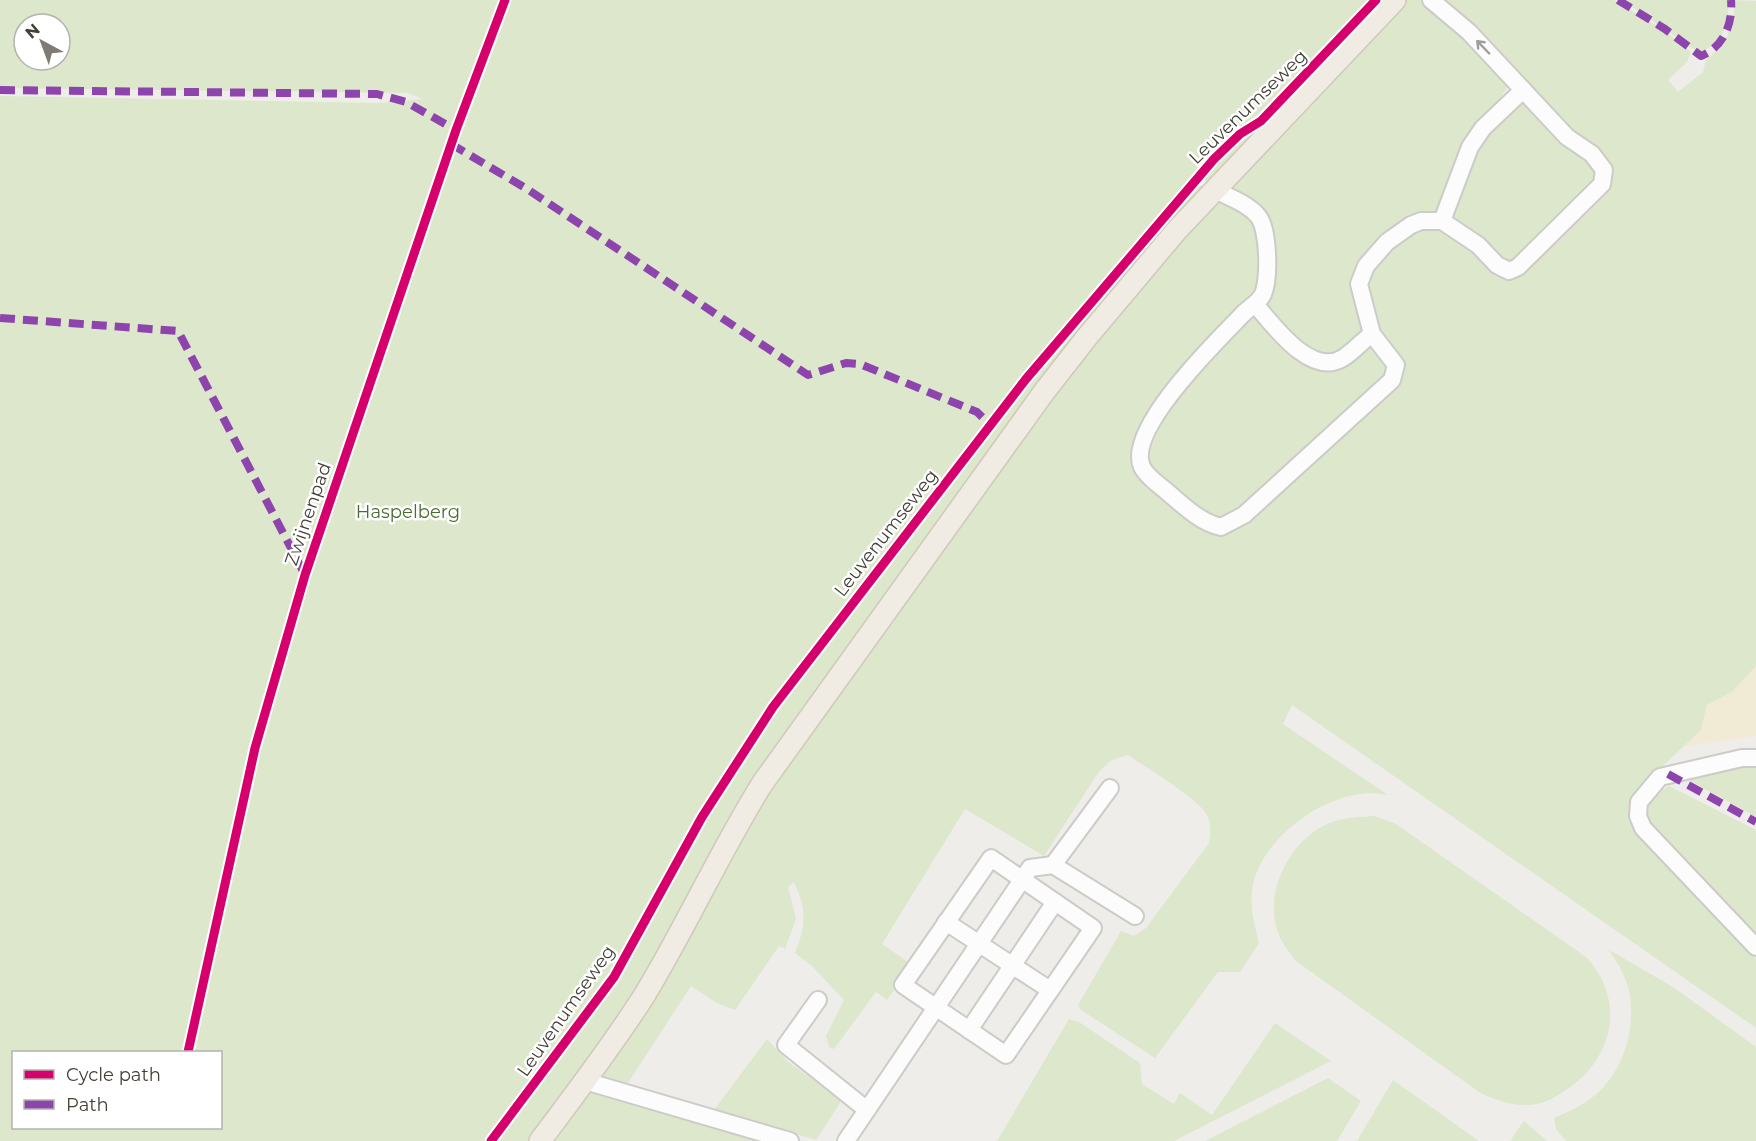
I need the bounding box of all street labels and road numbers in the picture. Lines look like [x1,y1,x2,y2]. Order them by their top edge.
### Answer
street label: Leuvenumseweg [1184,45,1312,169]
street label: Zwijnenpad [280,460,336,568]
street label: Leuvenumseweg [829,465,943,601]
street label: Leuvenumseweg [512,941,620,1081]

